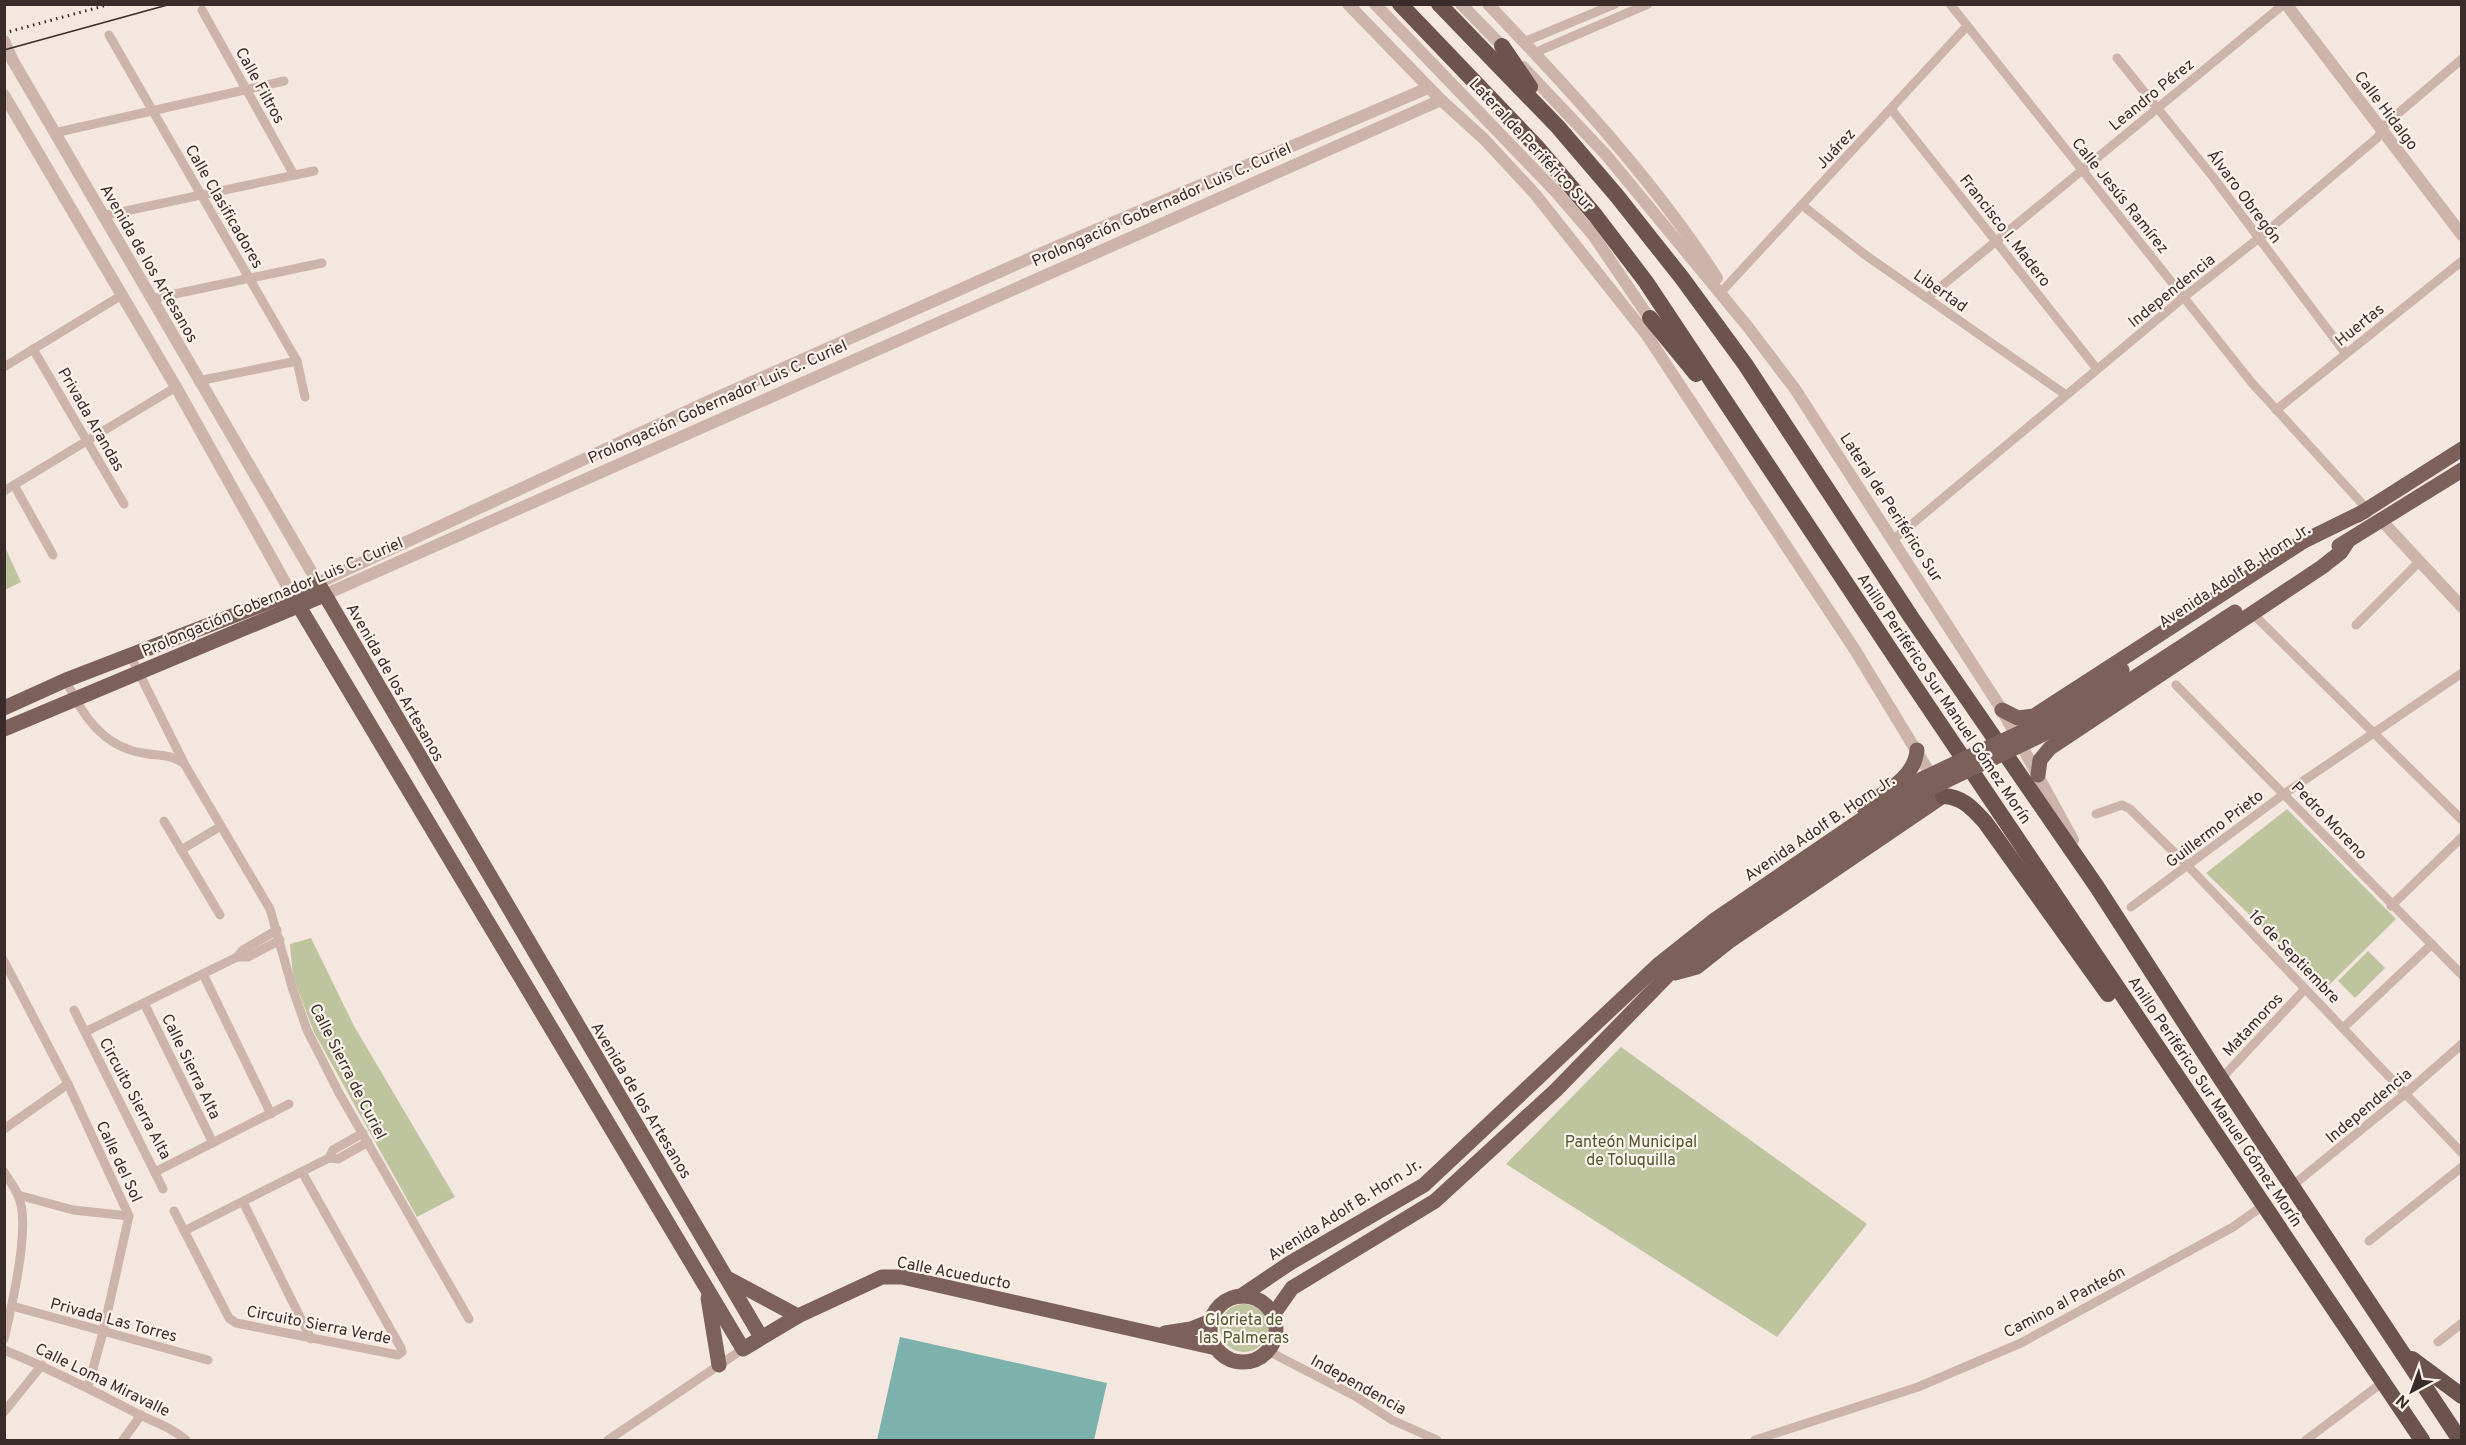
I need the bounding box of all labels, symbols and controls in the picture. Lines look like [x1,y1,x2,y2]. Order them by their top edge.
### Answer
street label: Calle Filtros [230,44,288,128]
street label: Leandro Pérez [2106,55,2199,136]
street label: Calle Hidalgo [2349,68,2422,155]
street label: Lateral de Periférico Sur [1464,75,1597,216]
street label: Juárez [1813,125,1860,174]
street label: Calle Jesús Ramírez [2067,134,2172,258]
street label: Prolongación Gobernador Luis C. Curiel [1029,139,1295,272]
street label: Calle Clasificadores [180,142,267,272]
street label: Álvaro Obregón [2202,145,2287,248]
street label: Francisco I. Madero [1954,171,2055,291]
street label: Avenida de los Artesanos [95,181,202,347]
street label: Independencia [2125,250,2220,333]
street label: Libertad [1909,266,1971,317]
street label: Huertas [2332,300,2389,351]
street label: Prolongación Gobernador Luis C. Curiel [585,336,851,469]
street label: Privada Arandas [52,364,128,476]
street label: Lateral de Periférico Sur [1835,430,1946,587]
street label: Avenida Adolf B. Horn Jr. [2155,520,2315,633]
street label: Prolongación Gobernador Luis C. Curiel [139,534,406,662]
street label: Anillo Periférico Sur Manuel Gómez Morín [1852,570,2035,828]
street label: Avenida de los Artesanos [341,600,448,766]
street label: Avenida Adolf B. Horn Jr. [1741,771,1899,887]
street label: Pedro Moreno [2286,778,2371,865]
street label: Guillermo Prieto [2162,786,2268,873]
street label: 16 de Septiembre [2244,906,2343,1009]
street label: Anillo Periférico Sur Manuel Gómez Morín [2123,973,2306,1231]
street label: Matamoros [2219,989,2288,1061]
street label: Calle Sierra de Curiel [304,1001,390,1143]
street label: Calle Sierra Alta [156,1011,224,1123]
street label: Avenida de los Artesanos [586,1019,695,1183]
street label: Circuito Sierra Alta [94,1035,175,1163]
street label: Independencia [2322,1065,2416,1148]
street label: Calle del Sol [91,1118,146,1206]
park label: Panteón Municipal de Toluquilla [1565,1133,1697,1171]
street label: Avenida Adolf B. Horn Jr. [1265,1155,1426,1266]
street label: Calle Acueducto [895,1253,1012,1295]
street label: Camino al Panteón [2001,1262,2129,1343]
street label: Privada Las Torres [48,1294,179,1347]
street label: Circuito Sierra Verde [245,1302,393,1350]
park label: Glorieta de las Palmeras [1199,1311,1289,1349]
street label: Calle Loma Miravalle [31,1339,173,1422]
street label: Independencia [1307,1351,1409,1420]
north arrow [2382,1361,2442,1421]
text: N [2393,1389,2414,1412]

